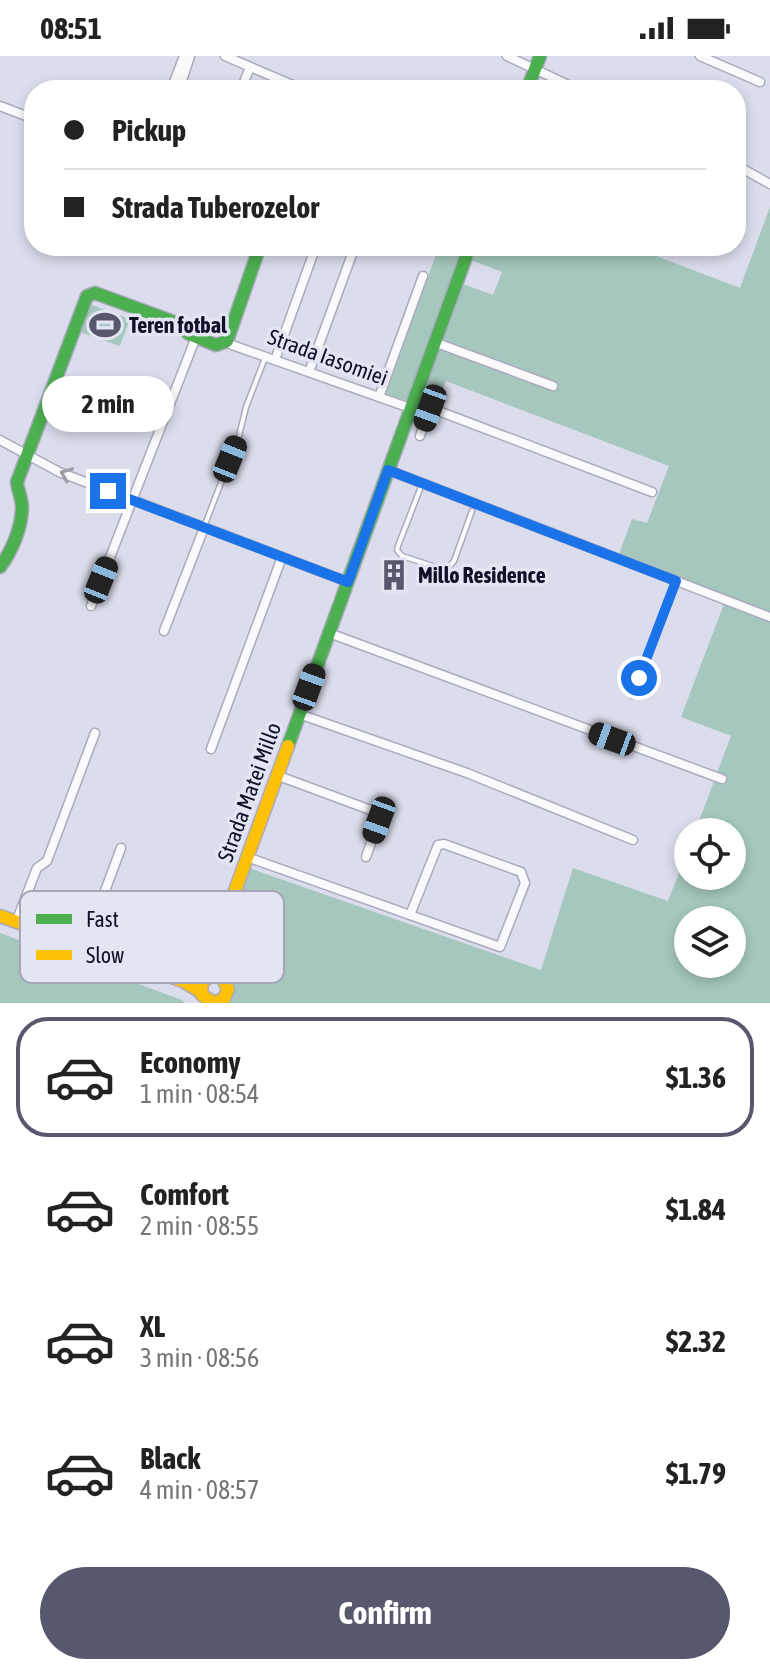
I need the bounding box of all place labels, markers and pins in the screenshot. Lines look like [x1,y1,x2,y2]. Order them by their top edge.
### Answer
sports icon: Teren fotbal [88,308,122,342]
place label: Teren fotbal [129,312,228,338]
building icon: Millo Residence [377,558,411,592]
place label: Millo Residence [418,562,546,588]

